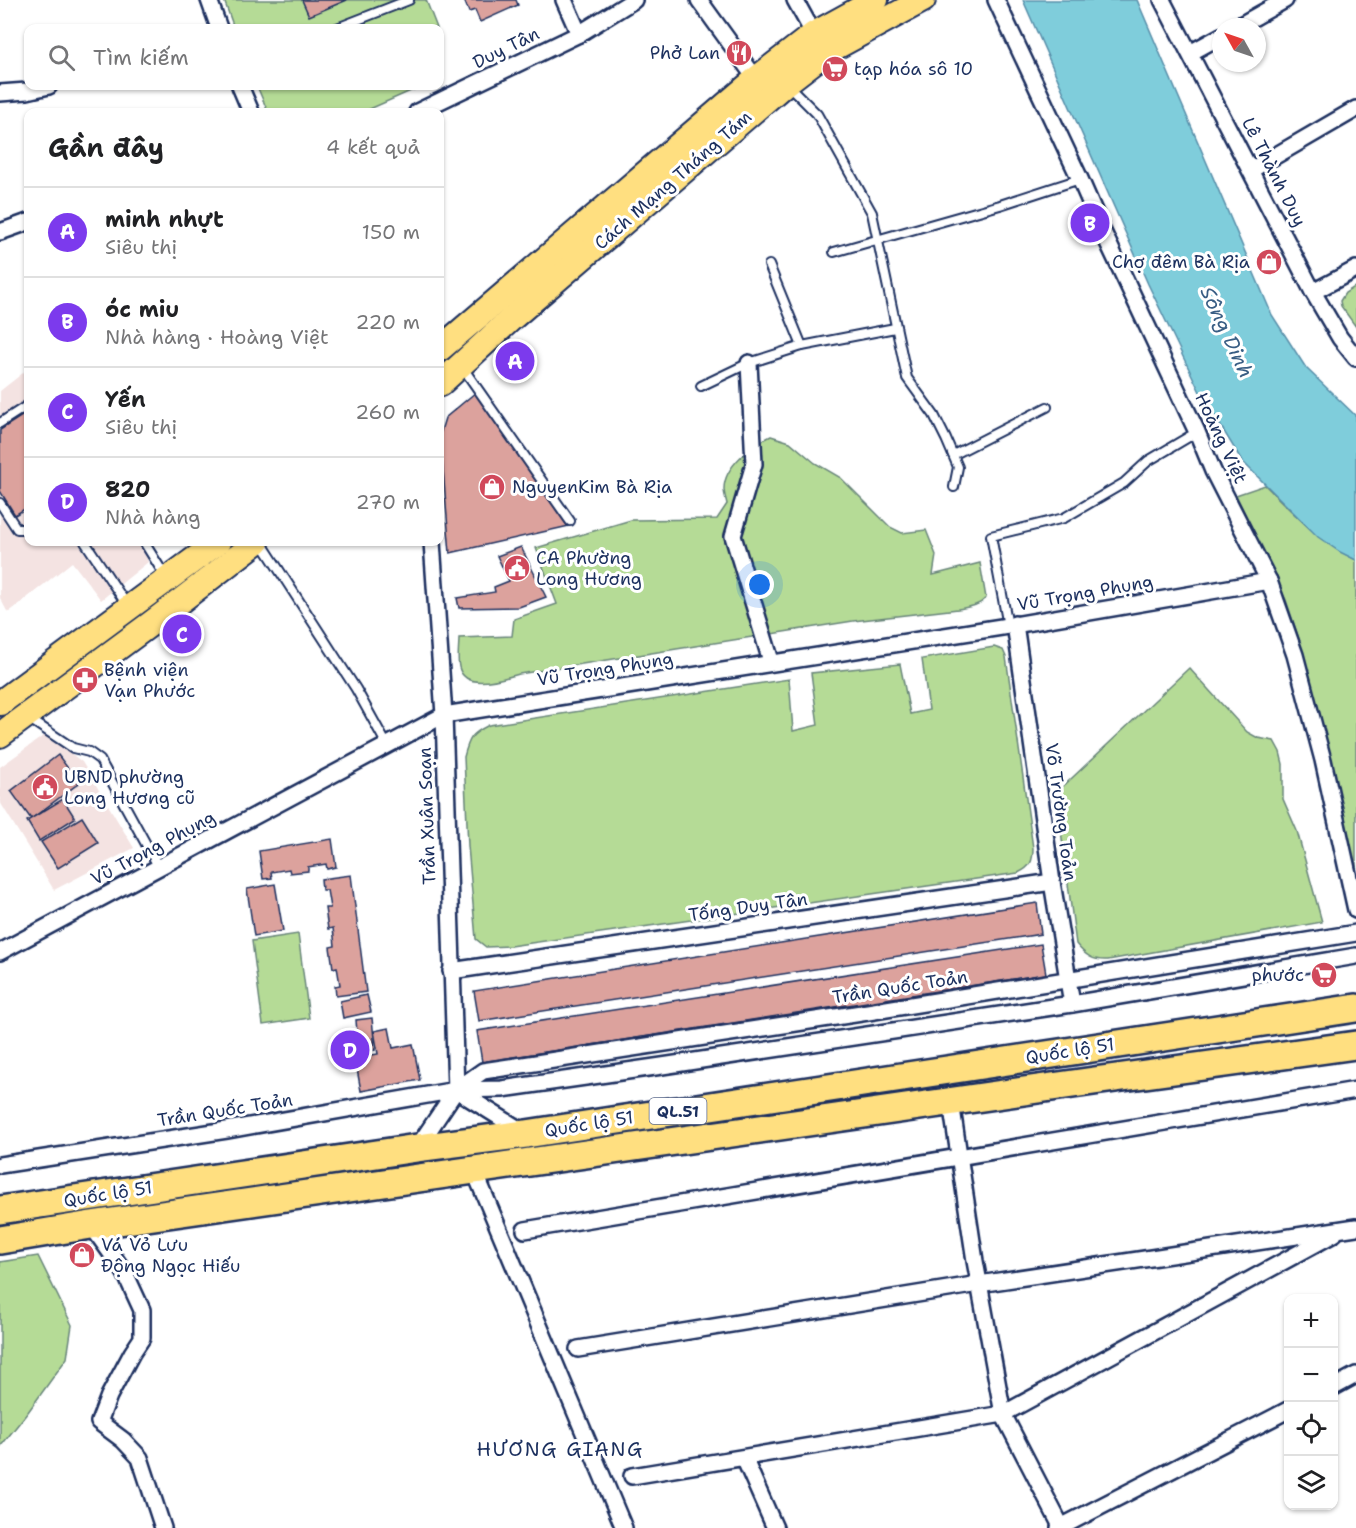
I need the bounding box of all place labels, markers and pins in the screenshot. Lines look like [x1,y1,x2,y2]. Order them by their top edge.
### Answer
restaurant icon: Phở Lan [724,38,754,68]
place label: Phở Lan [650,41,720,65]
supermarket icon: tạp hóa sô 10 [820,54,850,84]
place label: tạp hóa sô 10 [854,57,973,81]
pin: B [1070,200,1110,246]
shop icon: Chợ đêm Bà Rịa [1254,247,1284,277]
place label: Chợ đêm Bà Rịa [1112,250,1250,274]
pin: A [496,338,534,384]
shop icon: NguyenKim Bà Rịa [477,472,507,502]
place label: NguyenKim Bà Rịa [512,475,672,499]
place label: CA Phường Long Hương [536,546,642,591]
public building icon: CA Phường Long Hương [502,553,532,583]
pin: C [162,612,201,656]
place label: Bệnh viện Vạn Phước [104,658,195,703]
pharmacy icon: Bệnh viện Vạn Phước [70,665,100,695]
place label: UBND phường Long Hương cũ [64,765,195,810]
public building icon: UBND phường Long Hương cũ [30,772,60,802]
supermarket icon: phước [1309,960,1339,990]
place label: phước [1252,963,1304,987]
pin: D [330,1028,370,1072]
place label: Vá Vỏ Lưu Động Ngọc Hiếu [101,1233,241,1278]
shop icon: Vá Vỏ Lưu Động Ngọc Hiếu [67,1240,97,1270]

